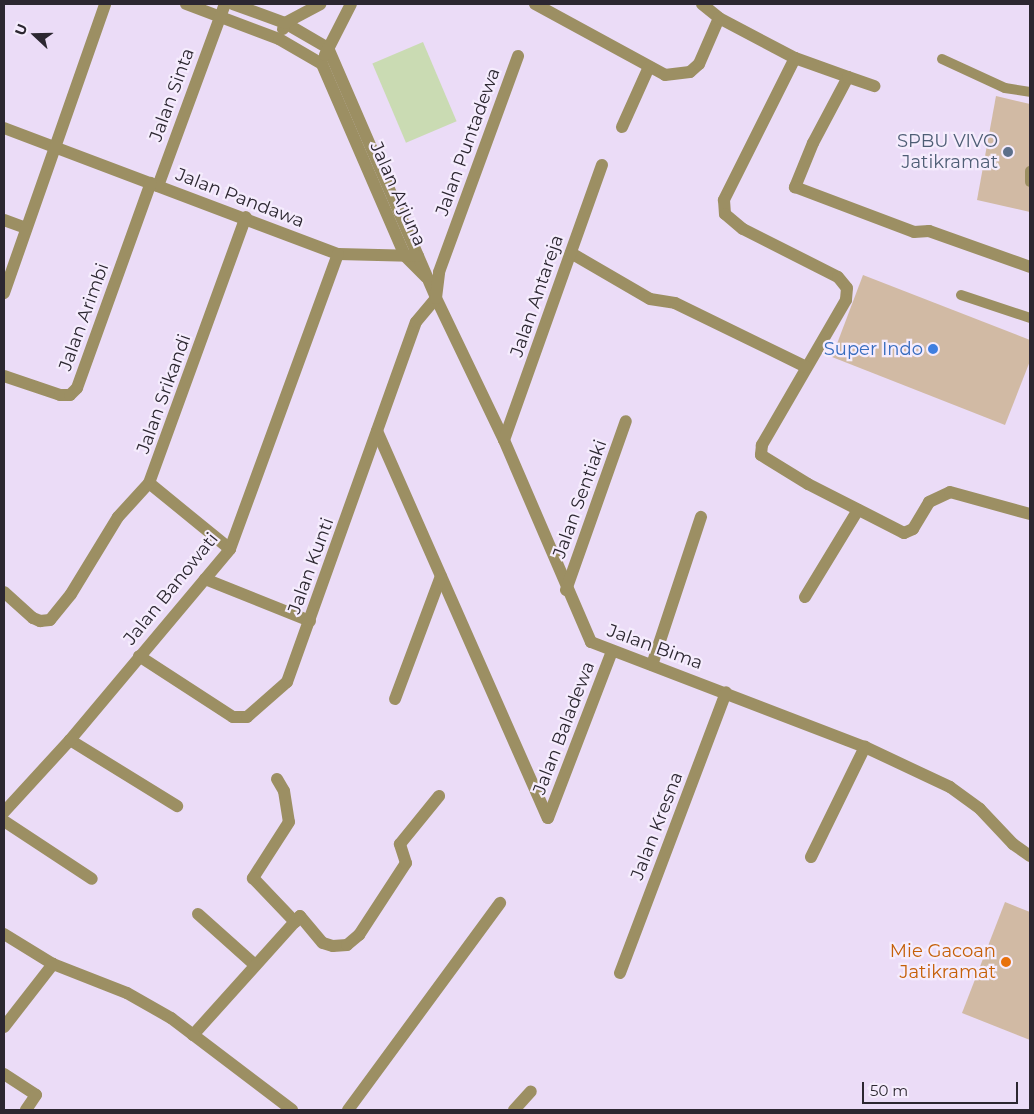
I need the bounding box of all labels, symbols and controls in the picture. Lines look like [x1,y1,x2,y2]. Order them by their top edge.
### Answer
north arrow [10,10,60,60]
text: U [11,21,31,38]
street label: Jalan Sinta [145,45,199,145]
street label: Jalan Puntadewa [431,65,505,219]
place label: SPBU VIVO Jatikramat [897,131,998,173]
street label: Jalan Arjuna [365,138,431,250]
marker: SPBU VIVO Jatikramat [1002,146,1014,158]
street label: Jalan Pandawa [173,164,307,232]
street label: Jalan Antareja [506,232,568,360]
street label: Jalan Arimbi [55,260,113,374]
street label: Jalan Srikandi [132,331,196,457]
place label: Super Indo [824,338,923,360]
marker: Super Indo [927,343,939,355]
street label: Jalan Sentiaki [549,437,611,561]
street label: Jalan Kunti [284,515,338,617]
street label: Jalan Banowati [119,529,223,649]
street label: Jalan Bima [604,620,706,674]
street label: Jalan Baladewa [529,658,599,798]
street label: Jalan Kresna [626,769,688,883]
place label: Mie Gacoan Jatikramat [890,941,996,984]
marker: Mie Gacoan Jatikramat [1000,956,1012,968]
scale bar [864,1072,1020,1104]
text: 50 m [870,1081,908,1100]

